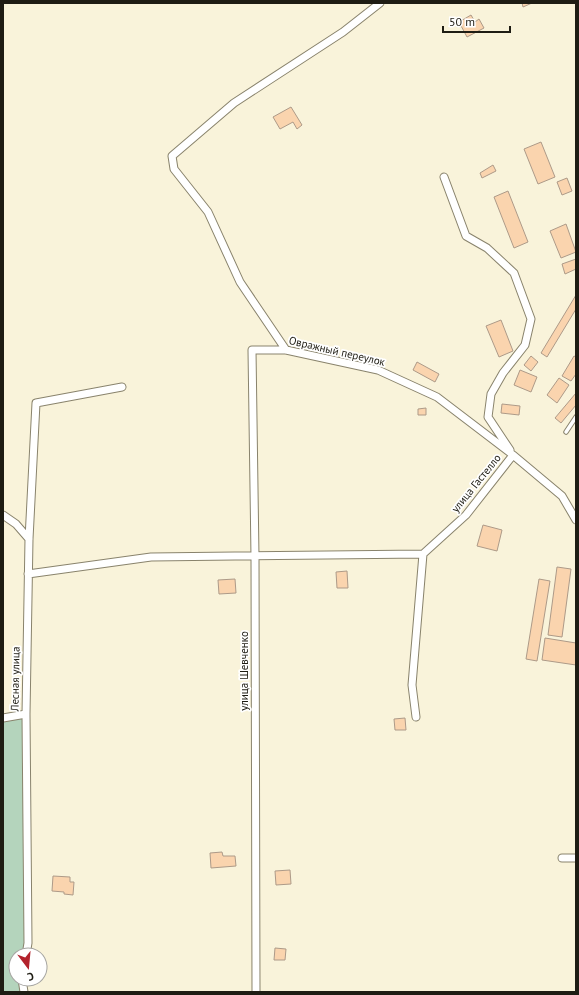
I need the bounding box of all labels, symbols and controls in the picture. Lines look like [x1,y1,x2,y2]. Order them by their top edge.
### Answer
scale bar [443,8,510,34]
text: 50 m [449,14,475,29]
street label: Овражный переулок [288,333,387,369]
street label: улица Гастелло [448,451,504,515]
street label: улица Шевченко [237,631,251,711]
street label: Лесная улица [7,646,23,713]
north arrow [8,947,48,987]
text: С [26,969,36,984]

